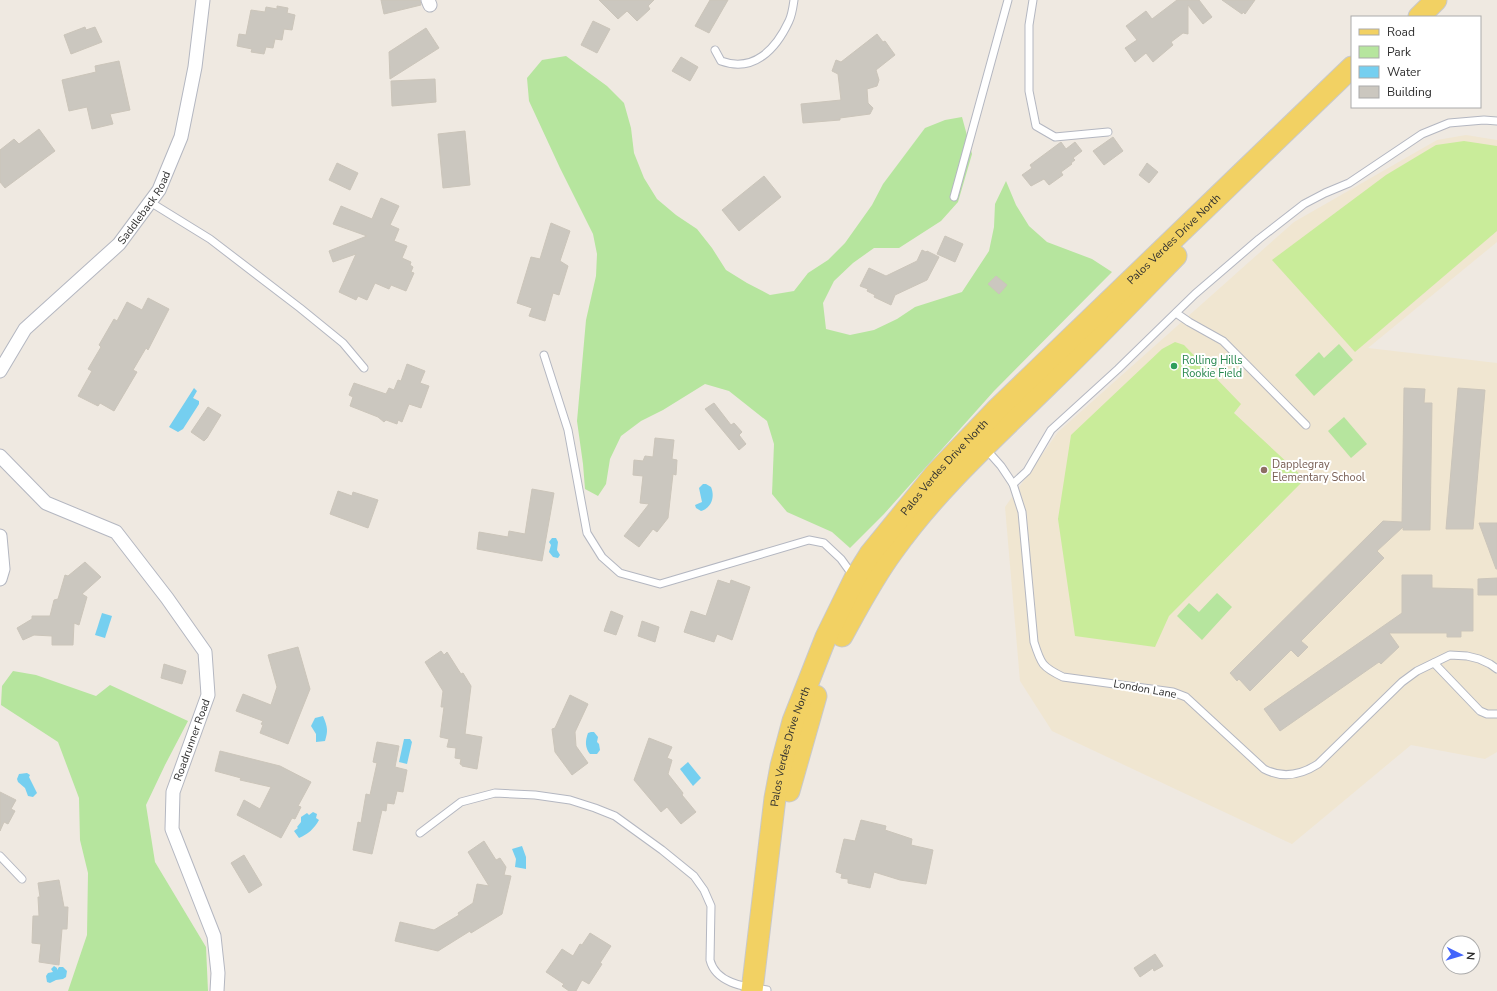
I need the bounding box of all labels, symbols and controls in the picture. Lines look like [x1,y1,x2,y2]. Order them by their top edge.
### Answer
legend [1351,16,1481,108]
text: Road [1387,24,1415,40]
text: Park [1387,44,1412,60]
text: Water [1387,64,1421,80]
text: Building [1387,84,1432,100]
street label: Saddleback Road [114,169,174,247]
street label: Palos Verdes Drive North [1124,190,1224,287]
place label: Rolling Hills Rookie Field [1182,353,1243,381]
marker: Rolling Hills Rookie Field [1169,361,1179,371]
street label: Palos Verdes Drive North [897,416,991,519]
place label: Dapplegray Elementary School [1272,457,1366,485]
marker: Dapplegray Elementary School [1259,465,1269,475]
street label: London Lane [1112,676,1178,702]
street label: Palos Verdes Drive North [767,684,813,808]
street label: Roadrunner Road [170,697,214,783]
north arrow [1441,935,1481,975]
text: N [1463,951,1478,961]

